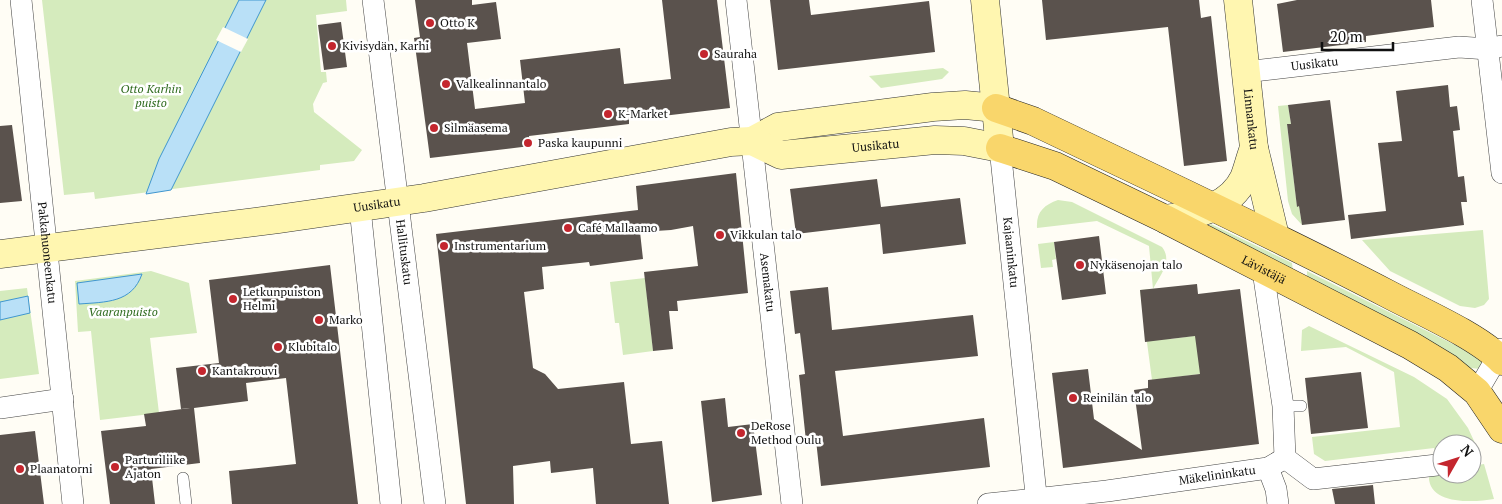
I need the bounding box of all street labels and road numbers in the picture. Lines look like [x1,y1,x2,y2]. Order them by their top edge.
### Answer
street label: Uusikatu [1290,53,1339,74]
street label: Linnankatu [1241,88,1262,151]
street label: Uusikatu [851,136,900,155]
street label: Uusikatu [352,193,401,215]
street label: Pakkahuoneenkatu [35,201,60,304]
street label: Kajaaninkatu [1000,216,1022,289]
street label: Hallituskatu [393,218,416,286]
street label: Asemakatu [757,252,779,313]
street label: Lävistäjä [1239,252,1289,287]
street label: Mäkelininkatu [1178,462,1257,488]

